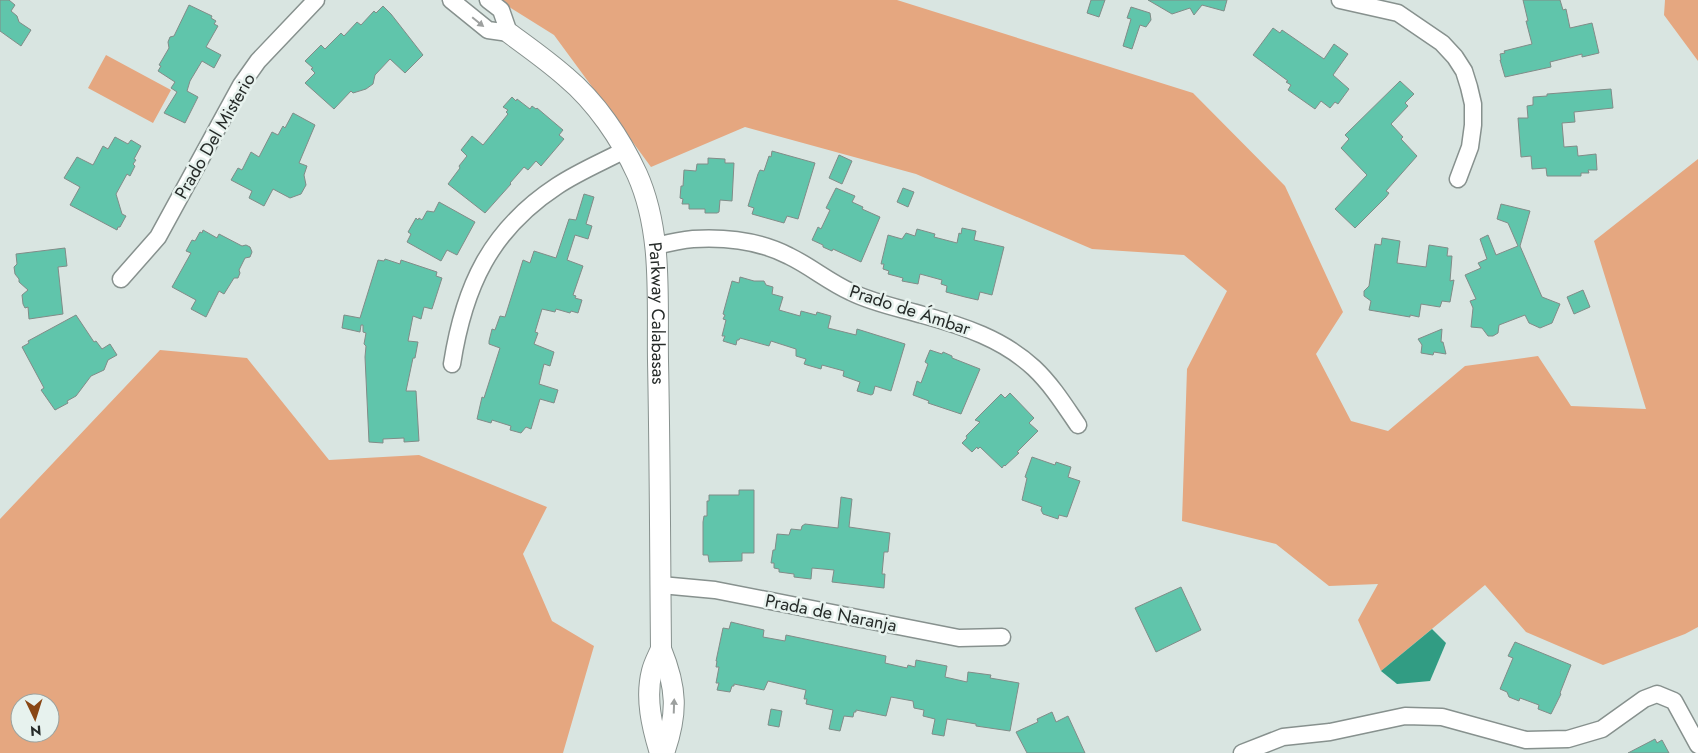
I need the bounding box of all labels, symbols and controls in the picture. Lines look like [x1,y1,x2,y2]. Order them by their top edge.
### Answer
one-way arrow [471,16,484,27]
street label: Prado Del Misterio [168,68,262,204]
street label: Parkway Calabasas [642,241,671,385]
street label: Prado de Ámbar [846,278,975,342]
street label: Prada de Naranja [763,587,899,639]
north arrow [10,693,60,743]
one-way arrow [670,697,678,713]
text: N [30,721,42,741]

